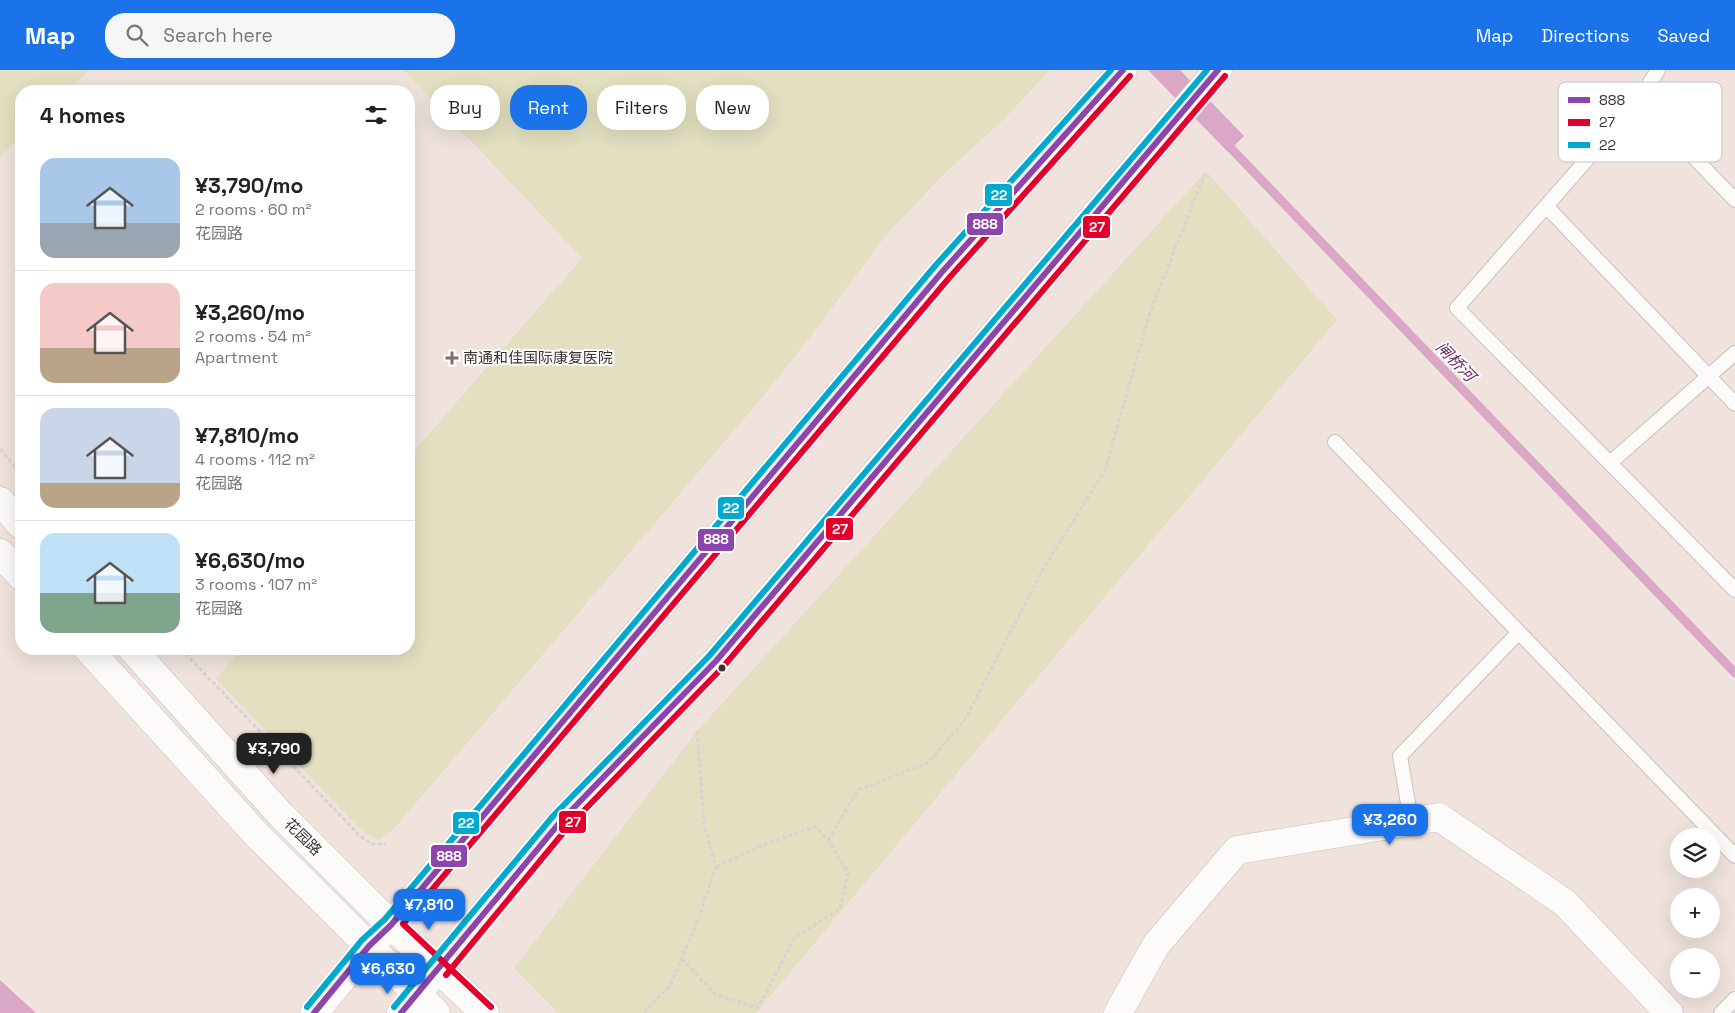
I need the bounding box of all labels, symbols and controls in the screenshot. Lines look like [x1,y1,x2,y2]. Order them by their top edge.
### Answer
search box [105,13,455,58]
text: Map [25,20,75,51]
icon: search [123,21,151,49]
text: Search here [163,23,273,48]
text: Map [1476,24,1513,47]
text: Directions [1541,24,1630,47]
text: Saved [1658,24,1710,47]
legend [1558,82,1722,162]
chip: Buy [430,85,500,130]
chip: Rent [510,85,587,130]
chip: Filters [597,85,686,130]
chip: New [696,85,769,130]
text: 888 [1599,91,1625,109]
icon: filters [362,101,390,129]
text: 4 homes [40,102,126,129]
text: 27 [1599,113,1615,131]
text: 22 [1599,136,1616,154]
text: ¥3,790/mo [195,172,303,199]
icon: home [80,178,140,238]
line badge: 22 [984,183,1013,207]
text: 22 [991,186,1007,204]
text: 2 rooms · 60 m² [195,199,311,220]
line badge: 888 [966,212,1004,236]
text: 888 [972,215,998,233]
line badge: 27 [1082,215,1111,239]
text: 27 [1089,218,1105,236]
text: 花园路 [195,223,243,244]
text: ¥3,260/mo [195,299,305,326]
icon: home [80,303,140,363]
text: 2 rooms · 54 m² [195,326,311,347]
water label: 闸桥河 [1431,337,1482,388]
text: Apartment [195,347,278,368]
place label: 南通和佳国际康复医院 [463,348,613,367]
marker: 南通和佳国际康复医院 [445,351,459,365]
text: ¥7,810/mo [195,422,299,449]
icon: home [80,428,140,488]
text: 4 rooms · 112 m² [195,449,315,470]
text: 花园路 [195,473,243,494]
line badge: 22 [717,496,745,520]
text: 22 [723,499,739,517]
line badge: 27 [825,517,854,541]
text: 27 [832,520,848,538]
line badge: 888 [697,528,735,552]
text: 888 [703,530,729,548]
text: ¥6,630/mo [195,547,305,574]
icon: home [80,553,140,613]
text: 3 rooms · 107 m² [195,574,317,595]
text: 花园路 [195,598,243,619]
unlabelled marker [717,663,727,673]
pin: ¥3,790 [233,732,315,775]
text: ¥3,790 [248,738,300,759]
pin: ¥3,260 [1349,804,1431,846]
text: ¥3,260 [1363,809,1417,830]
line badge: 27 [558,810,587,834]
line badge: 22 [452,811,480,835]
text: 27 [565,813,581,831]
street label: 花园路 [281,814,326,859]
text: 22 [458,814,474,832]
map controls [1670,828,1720,998]
button: layers [1670,828,1720,878]
line badge: 888 [430,844,468,868]
text: 888 [436,847,462,865]
pin: ¥7,810 [388,888,470,931]
button: + [1670,888,1720,938]
text: ¥7,810 [404,894,454,915]
button: − [1670,948,1720,998]
pin: ¥6,630 [347,952,429,995]
text: ¥6,630 [361,958,415,979]

